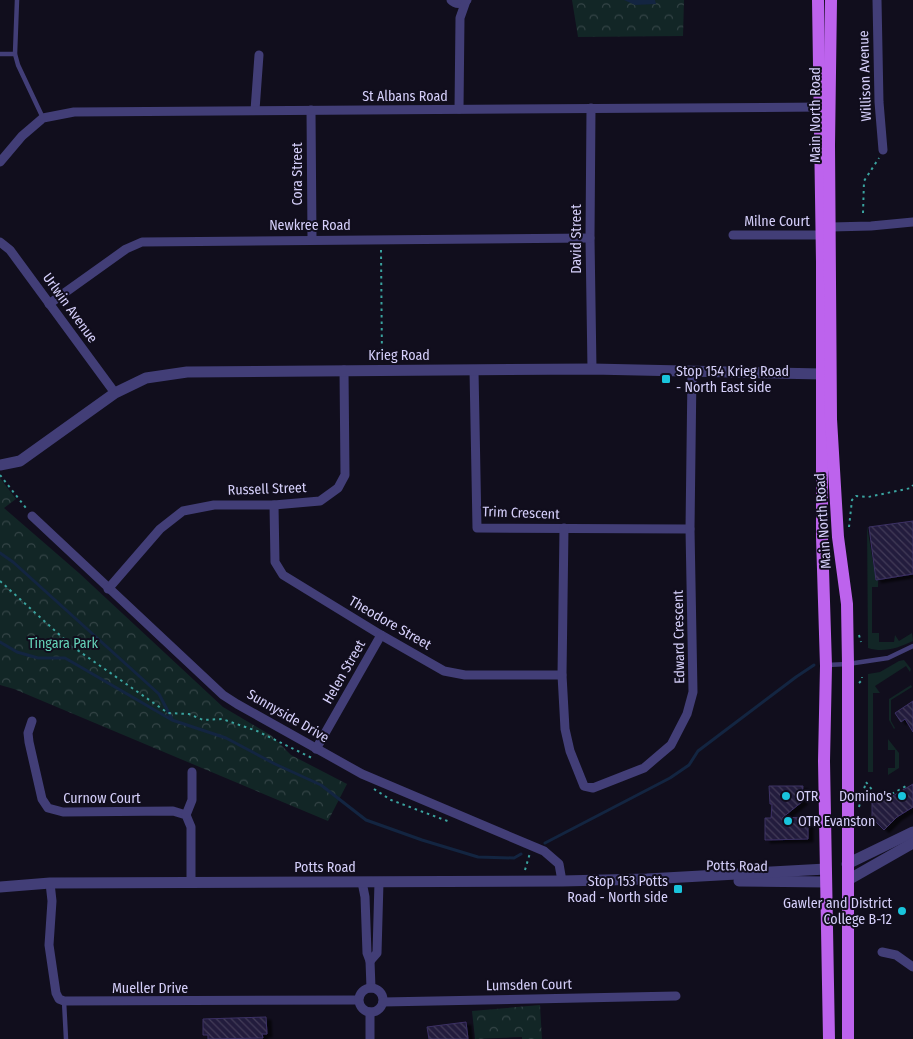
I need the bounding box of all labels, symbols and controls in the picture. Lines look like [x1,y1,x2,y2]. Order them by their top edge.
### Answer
street label: Willison Avenue [855,30,875,122]
street label: Main North Road [807,67,824,163]
street label: St Albans Road [362,88,448,105]
street label: Cora Street [289,142,306,206]
street label: David Street [568,204,585,274]
street label: Milne Court [744,213,810,230]
street label: Newkree Road [269,217,351,234]
street label: Urlwin Avenue [39,270,101,346]
street label: Krieg Road [368,347,430,364]
place label: Stop 154 Krieg Road - North East side [676,363,789,396]
marker: Stop 154 Krieg Road - North East side [660,373,672,385]
street label: Main North Road [811,473,835,569]
street label: Russell Street [227,479,307,499]
street label: Trim Crescent [482,503,560,523]
street label: Edward Crescent [670,590,688,684]
street label: Theodore Street [346,593,435,654]
park label: Tingara Park [28,635,98,652]
street label: Helen Street [319,637,369,707]
street label: Sunnyside Drive [244,686,332,746]
place label: OTR [796,788,819,805]
place label: Domino's [839,788,892,805]
street label: Curnow Court [63,790,141,807]
marker: OTR [780,790,792,802]
marker: Domino's [896,790,908,802]
place label: OTR Evanston [798,813,875,830]
marker: OTR Evanston [782,815,794,827]
street label: Potts Road [706,857,768,875]
street label: Potts Road [294,859,356,876]
place label: Stop 153 Potts Road - North side [567,873,668,906]
marker: Stop 153 Potts Road - North side [672,883,684,895]
place label: Gawler and District College B-12 [783,895,892,928]
marker: Gawler and District College B-12 [896,905,908,917]
street label: Lumsden Court [486,976,573,994]
street label: Mueller Drive [112,980,188,997]

